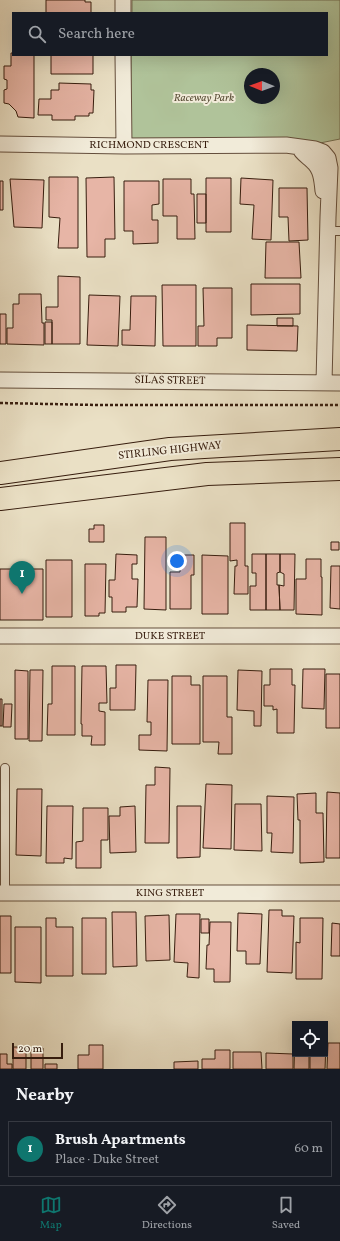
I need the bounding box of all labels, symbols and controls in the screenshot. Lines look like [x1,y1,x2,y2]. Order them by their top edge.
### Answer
search box [12,12,328,56]
icon: search [26,23,48,45]
text: Search here [58,24,135,45]
north arrow [244,68,280,104]
park label: Raceway Park [174,91,234,106]
street label: RICHMOND CRESCENT [89,138,209,153]
street label: SILAS STREET [134,373,206,389]
street label: STIRLING HIGHWAY [118,438,223,464]
your location [167,551,187,571]
pin: 1 [9,561,35,594]
street label: DUKE STREET [135,629,206,644]
street label: KING STREET [136,886,205,901]
map controls [292,1021,328,1057]
button: locate [292,1021,328,1057]
scale bar [12,1041,63,1060]
text: 20 m [18,1042,42,1057]
text: Nearby [16,1084,74,1107]
text: Brush Apartments [55,1130,186,1151]
text: 1 [27,1140,33,1158]
text: 60 m [295,1140,323,1158]
text: Place · Duke Street [55,1151,159,1169]
tab: Map [40,1194,62,1233]
tab: Directions [142,1194,192,1233]
tab: Saved [272,1194,300,1233]

